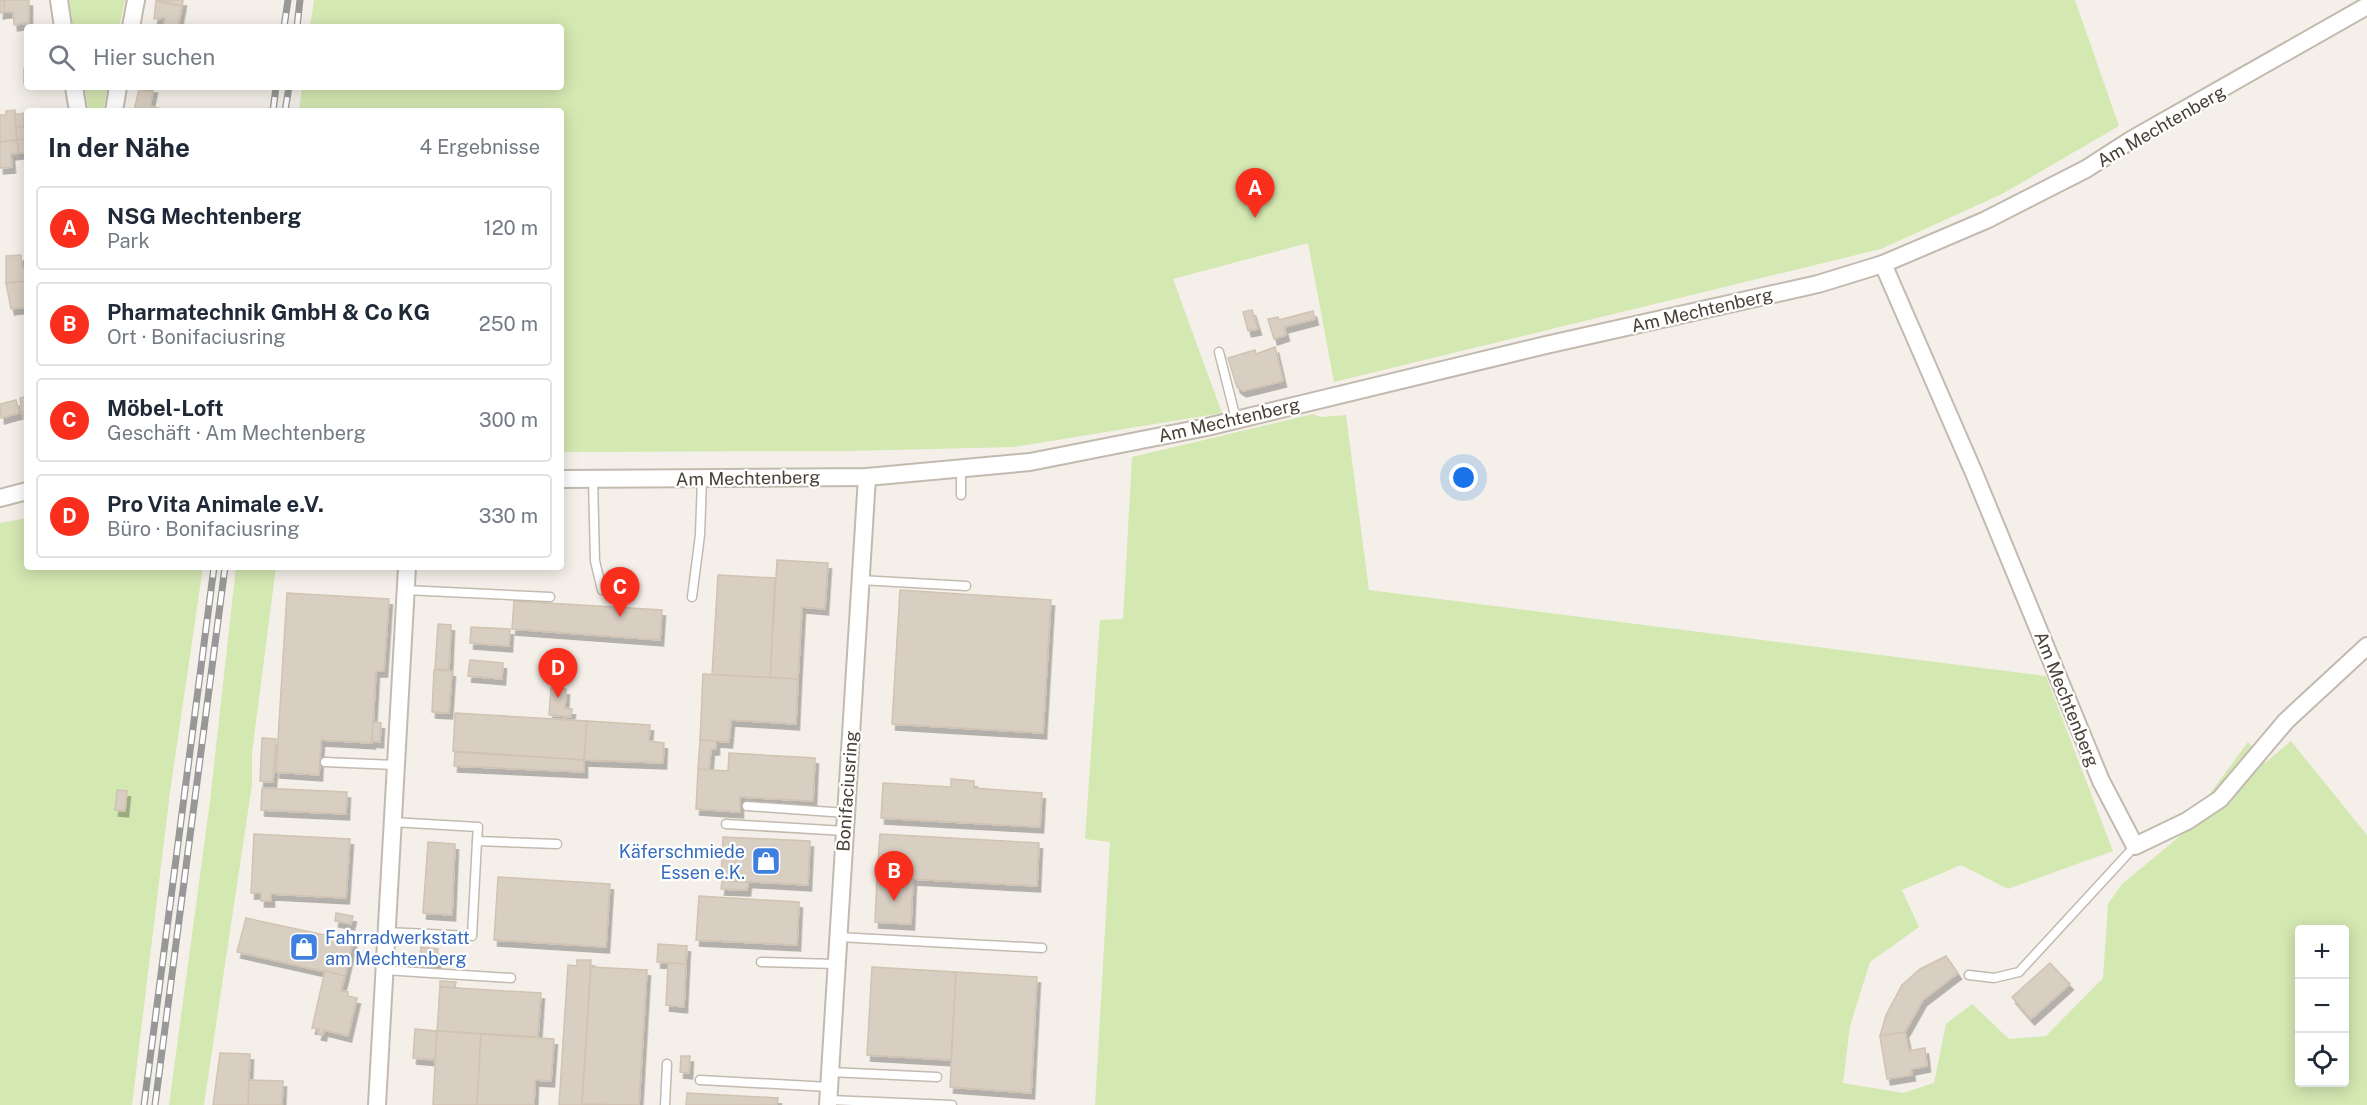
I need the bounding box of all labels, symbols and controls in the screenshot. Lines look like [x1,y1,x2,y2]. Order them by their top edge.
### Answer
search box [24,24,564,90]
icon: search [45,41,78,74]
text: Hier suchen [93,44,215,70]
street label: Am Mechtenberg [2093,81,2229,171]
text: In der Nähe [48,132,190,163]
text: 4 Ergebnisse [420,135,540,159]
pin: A [1236,168,1274,218]
text: NSG Mechtenberg [107,203,301,229]
text: A [62,216,77,240]
text: 120 m [484,216,538,240]
text: Park [107,229,150,253]
street label: Am Mechtenberg [1629,284,1775,336]
text: Pharmatechnik GmbH & Co KG [107,299,430,325]
text: B [63,312,76,336]
text: 250 m [479,312,538,336]
text: Ort · Bonifaciusring [107,325,286,349]
street label: Am Mechtenberg [1156,394,1302,446]
text: Möbel-Loft [107,395,224,421]
text: C [62,408,77,432]
text: 300 m [479,408,538,432]
text: Geschäft · Am Mechtenberg [107,421,366,445]
your location [1449,463,1478,492]
street label: Am Mechtenberg [676,466,820,490]
text: Pro Vita Animale e.V. [107,491,324,517]
text: D [62,504,77,528]
text: 330 m [479,504,538,528]
text: Büro · Bonifaciusring [107,517,300,541]
pin: C [600,568,640,617]
street label: Am Mechtenberg [2030,628,2104,770]
pin: D [538,648,578,698]
street label: Bonifaciusring [832,730,862,852]
place label: Käferschmiede Essen e.K. [619,841,745,883]
shop icon: Käferschmiede Essen e.K. [750,845,782,877]
pin: B [874,852,914,901]
map controls [2295,925,2349,1087]
button: + [2295,925,2349,979]
place label: Fahrradwerkstatt am Mechtenberg [325,927,470,969]
shop icon: Fahrradwerkstatt am Mechtenberg [288,931,320,963]
button: − [2295,979,2349,1033]
button: locate [2295,1033,2349,1087]

